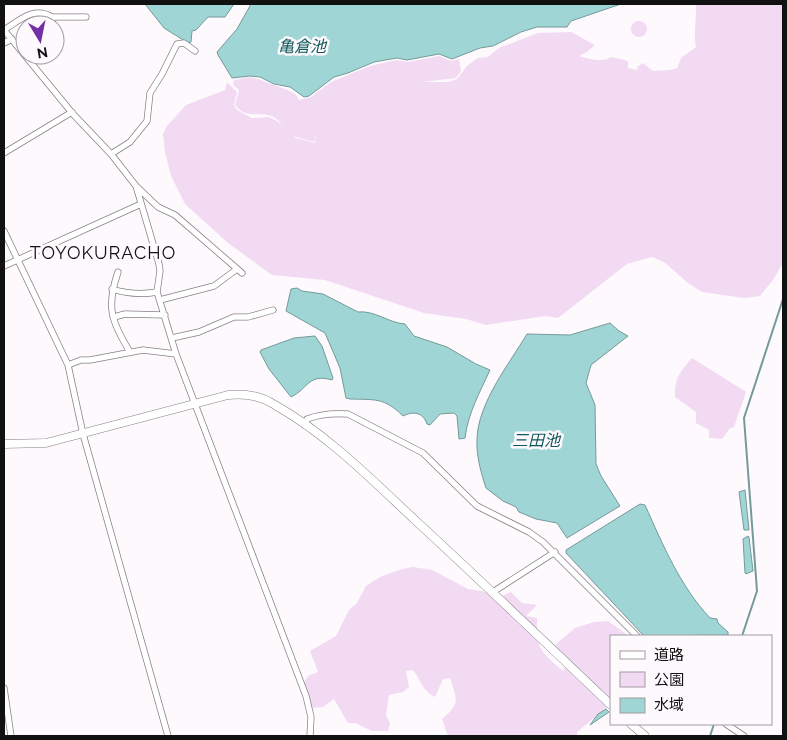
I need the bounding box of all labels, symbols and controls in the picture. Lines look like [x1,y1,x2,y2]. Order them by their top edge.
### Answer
north arrow [15,15,65,65]
water label: 亀倉池 [278,37,328,56]
text: N [36,44,49,62]
district label: TOYOKURACHO [30,242,176,263]
water label: 三田池 [512,431,562,450]
legend [610,635,772,725]
text: 道路 [654,646,684,664]
text: 公園 [654,671,684,689]
text: 水域 [654,696,684,714]

